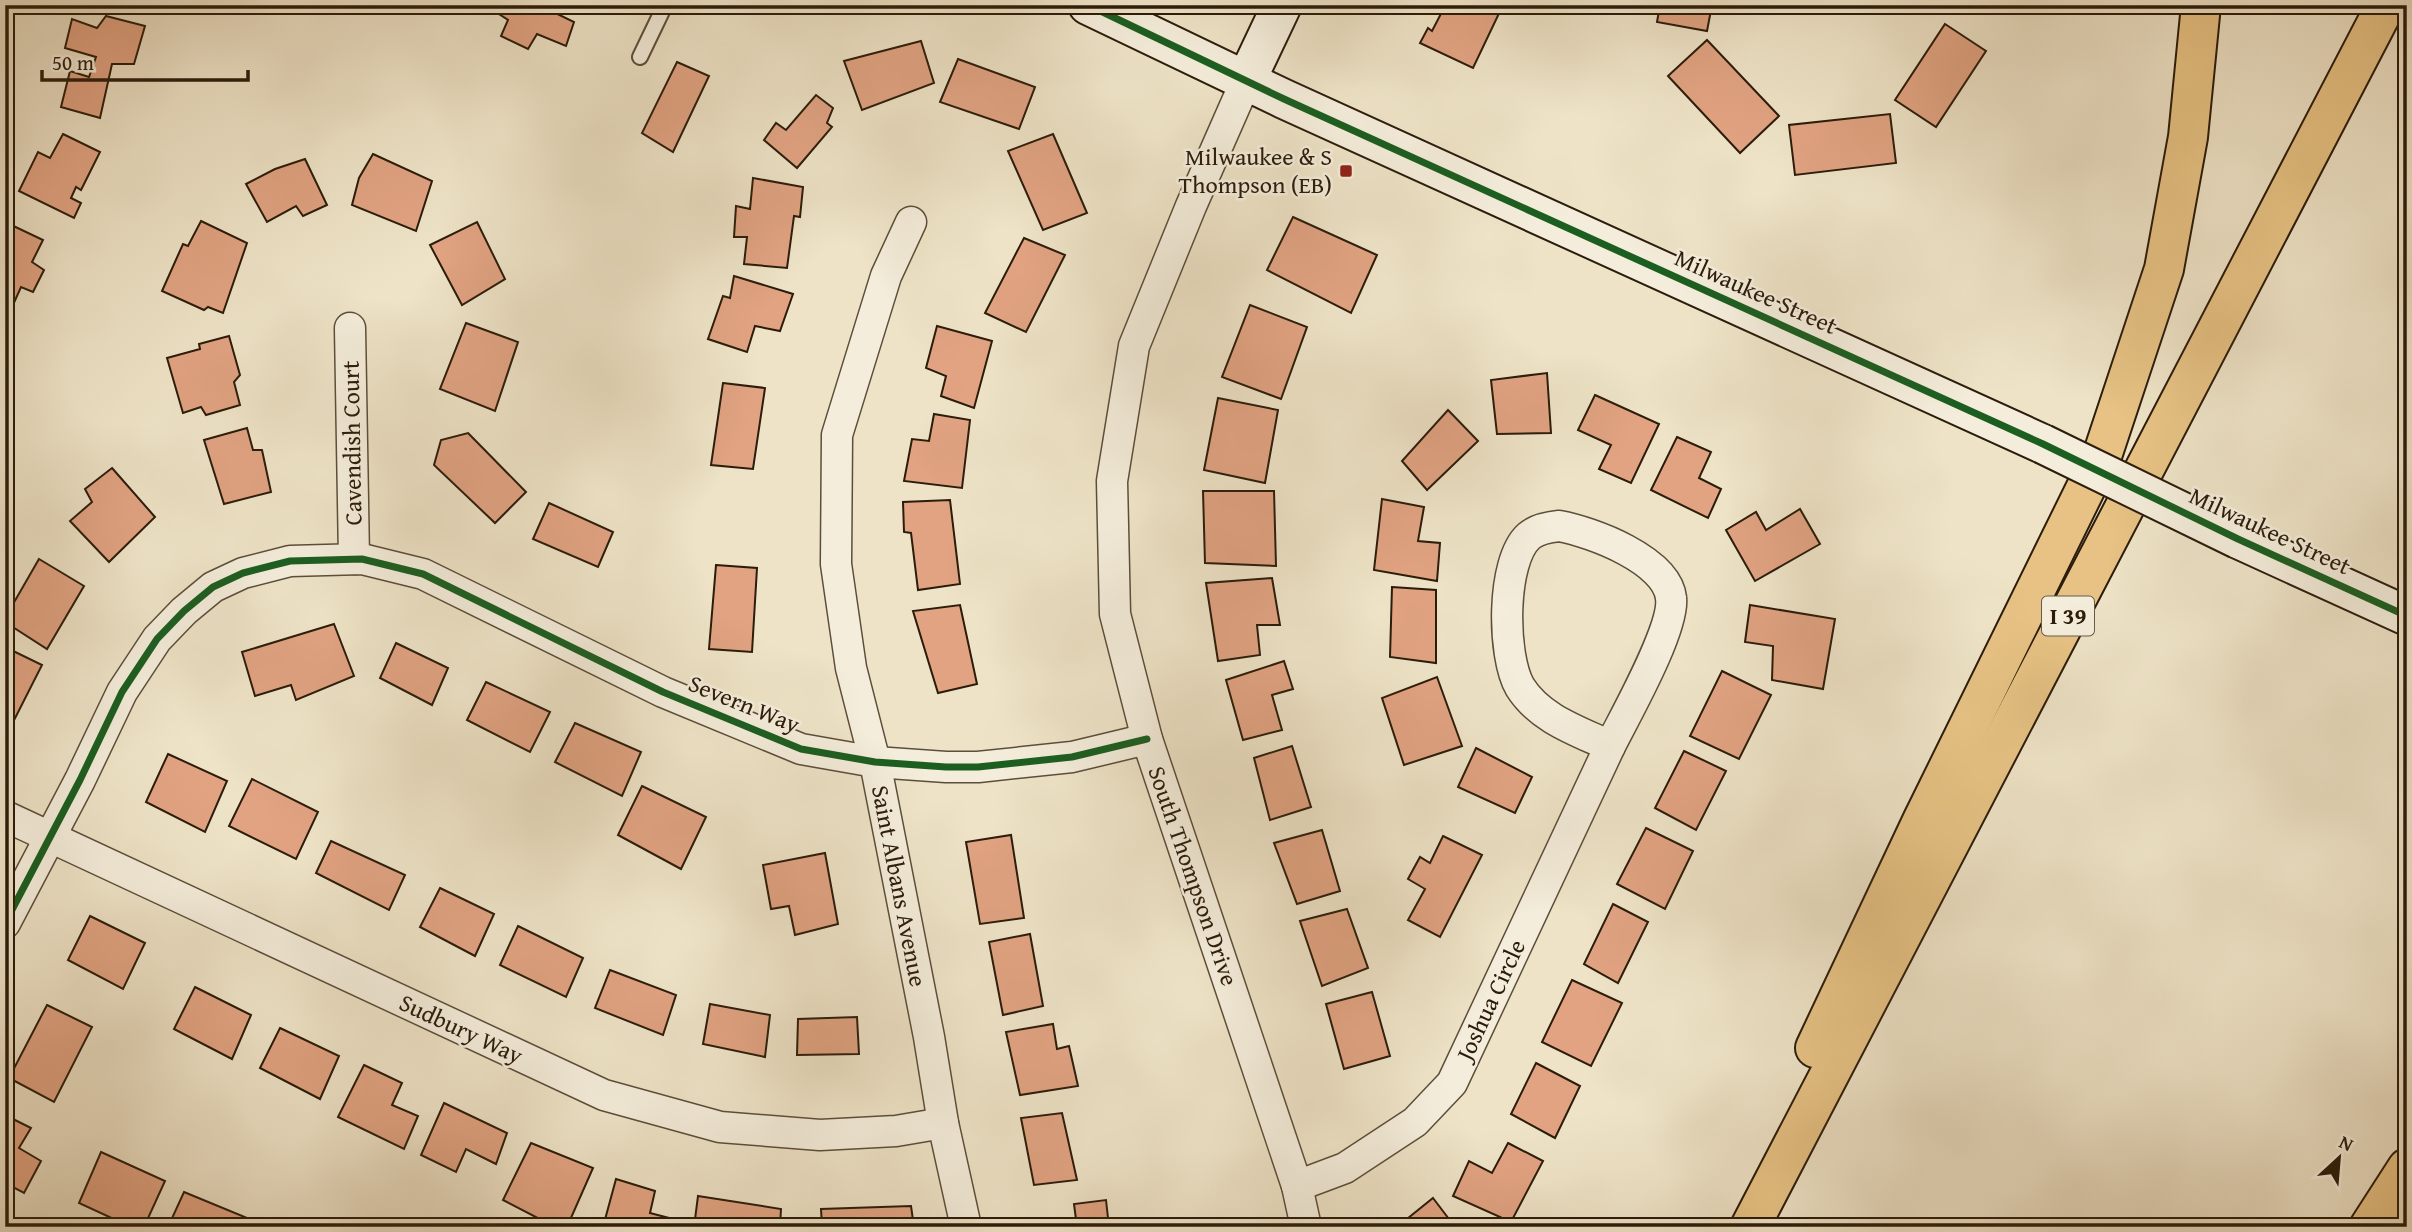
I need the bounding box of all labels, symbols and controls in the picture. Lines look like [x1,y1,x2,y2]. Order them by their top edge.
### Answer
scale bar [42,38,248,82]
text: 50 m [52,47,94,78]
place label: Milwaukee & S Thompson (EB) [1179,139,1332,202]
marker: Milwaukee & S Thompson (EB) [1338,163,1354,179]
street label: Milwaukee Street [1669,240,1843,343]
street label: Cavendish Court [333,360,370,526]
street label: Milwaukee Street [2184,478,2357,583]
road number: I 39 [2042,596,2094,636]
street label: Severn Way [683,665,805,742]
street label: South Thompson Drive [1139,761,1248,990]
street label: Saint Albans Avenue [863,782,936,989]
street label: Joshua Circle [1446,933,1534,1069]
street label: Sudbury Way [394,985,529,1072]
north arrow [2304,1124,2374,1194]
text: N [2335,1127,2359,1158]

